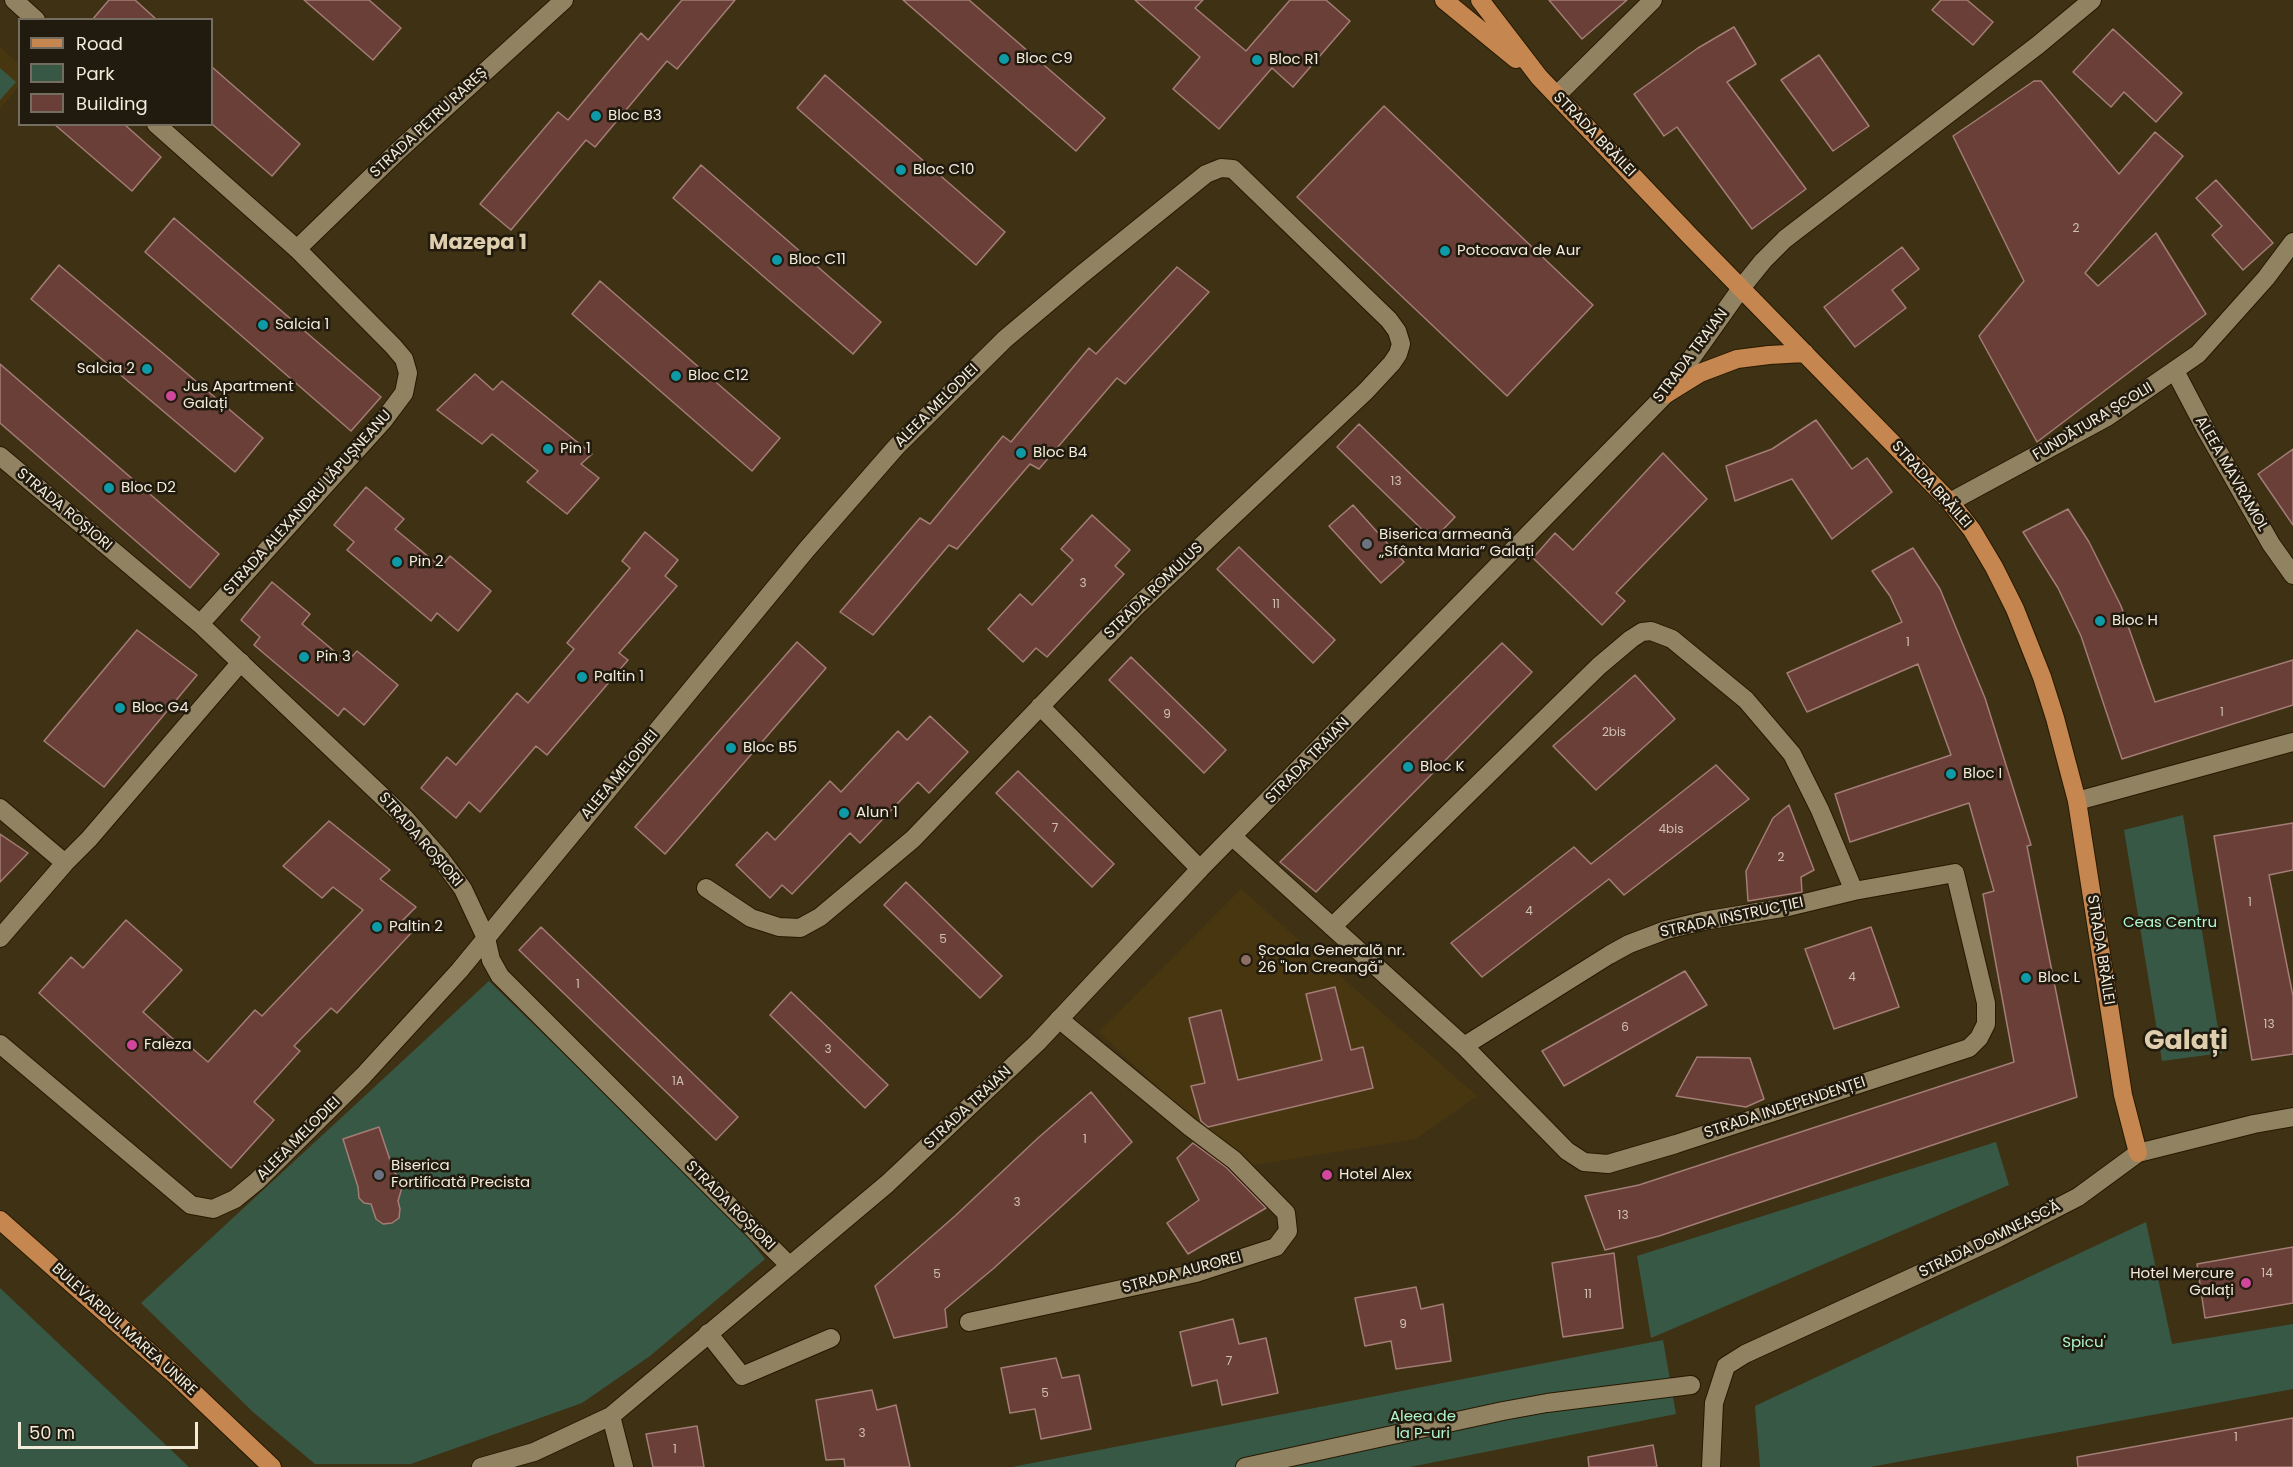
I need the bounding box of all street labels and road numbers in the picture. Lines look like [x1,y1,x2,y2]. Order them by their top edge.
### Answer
street label: STRADA PETRU RAREȘ [367,64,491,182]
street label: STRADA BRĂILEI [1549,89,1639,181]
street label: STRADA TRAIAN [1650,306,1732,406]
street label: ALEEA MELODIEI [892,361,982,451]
street label: FUNDĂTURA ȘCOLII [2030,379,2156,465]
street label: STRADA ALEXANDRU LĂPUȘNEANU [220,407,396,599]
street label: ALEEA MAVRAMOL [2191,413,2271,535]
street label: STRADA BRĂILEI [1887,438,1975,532]
street label: STRADA ROȘIORI [13,465,115,555]
street label: STRADA ROMULUS [1101,539,1207,643]
street label: STRADA TRAIAN [1262,714,1354,808]
street label: ALEEA MELODIEI [578,727,662,823]
street label: STRADA ROȘIORI [374,789,466,891]
street label: STRADA INSTRUCȚIEI [1659,894,1805,942]
street label: STRADA BRĂILEI [2082,894,2118,1006]
street label: STRADA TRAIAN [921,1063,1015,1153]
street label: STRADA INDEPENDENȚEI [1702,1073,1868,1143]
street label: ALEEA MELODIEI [254,1094,344,1184]
street label: STRADA ROȘIORI [682,1158,778,1254]
street label: STRADA DOMNEASCĂ [1916,1198,2064,1282]
street label: STRADA AUROREI [1120,1248,1244,1298]
street label: BULEVARDUL MAREA UNIRE [48,1260,200,1400]

